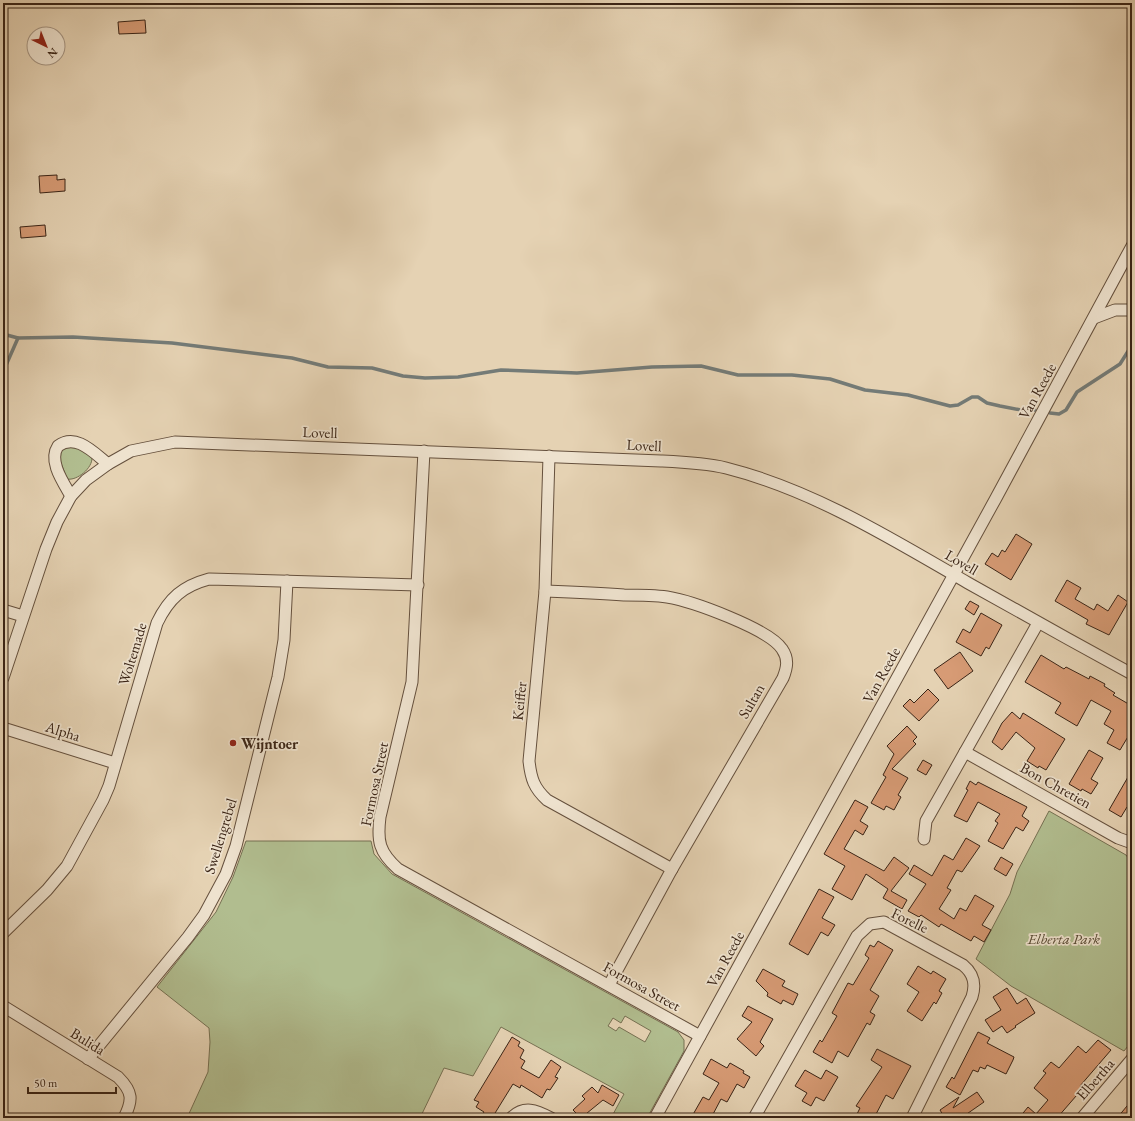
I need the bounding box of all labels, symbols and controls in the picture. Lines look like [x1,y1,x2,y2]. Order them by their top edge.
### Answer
north arrow [26,26,66,66]
text: N [45,45,61,62]
street label: Van Reede [1014,360,1060,422]
street label: Lovell [302,422,338,442]
street label: Lovell [626,435,662,455]
street label: Lovell [942,545,982,579]
street label: Woltemade [113,620,151,688]
street label: Van Reede [858,644,904,706]
street label: Sultan [733,680,769,722]
street label: Keiffer [508,681,530,721]
street label: Alpha [42,716,83,745]
place label: Wijntoer [241,734,299,753]
marker: Wijntoer [228,738,238,748]
street label: Formosa Street [356,740,392,828]
street label: Bon Chretien [1017,758,1095,812]
street label: Swellengrebel [199,795,241,876]
street label: Forelle [888,903,932,937]
street label: Van Reede [702,928,748,990]
park label: Elberta Park [1027,929,1100,948]
street label: Formosa Street [600,957,684,1015]
street label: Bulida [67,1023,109,1059]
street label: Elbertha [1072,1054,1118,1104]
scale bar [28,1069,116,1095]
text: 50 m [34,1075,58,1091]

